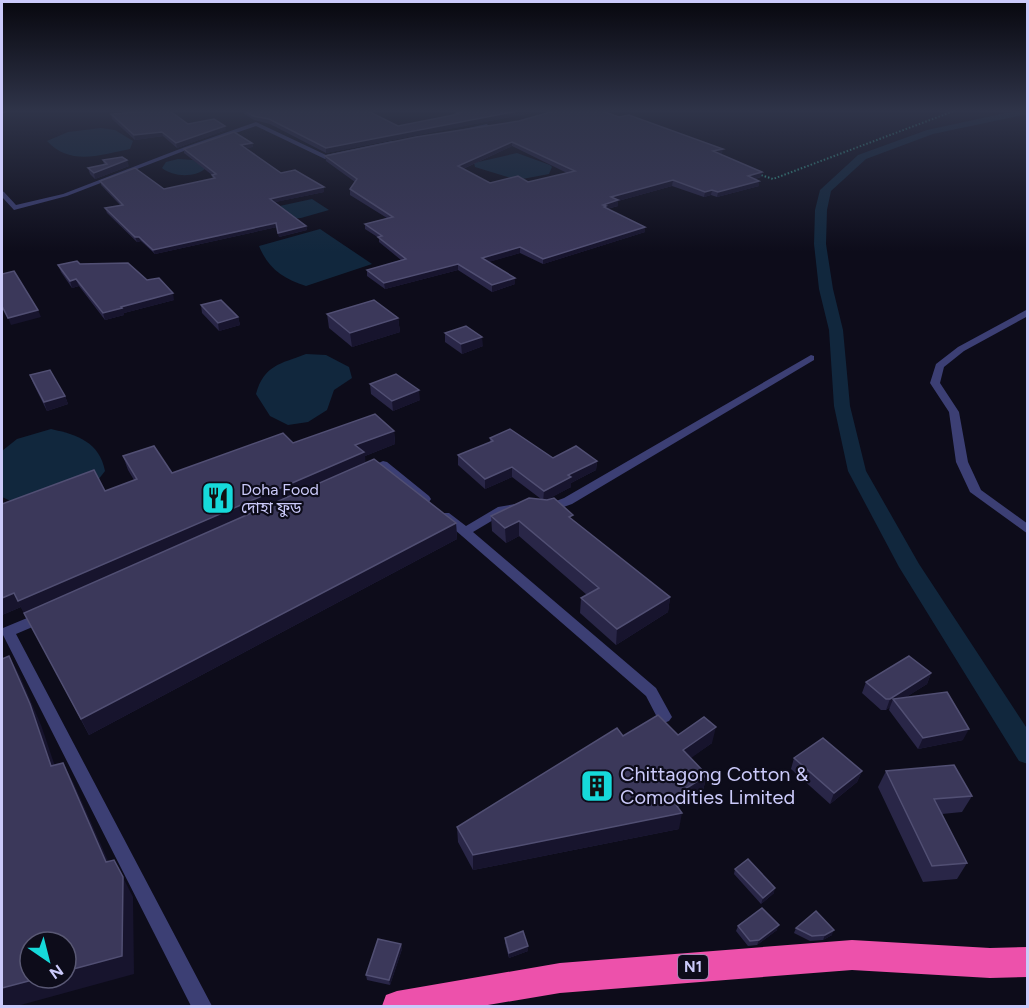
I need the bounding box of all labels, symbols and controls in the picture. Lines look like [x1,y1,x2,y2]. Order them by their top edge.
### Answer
restaurant icon: Doha Food দোহা ফুড [200,480,236,516]
place label: Doha Food দোহা ফুড [241,480,319,517]
place label: Chittagong Cotton & Comodities Limited [620,762,808,809]
building icon: Chittagong Cotton & Comodities Limited [579,768,615,804]
north arrow [18,930,78,990]
road number: N1 [678,955,708,979]
text: N [46,961,67,983]

